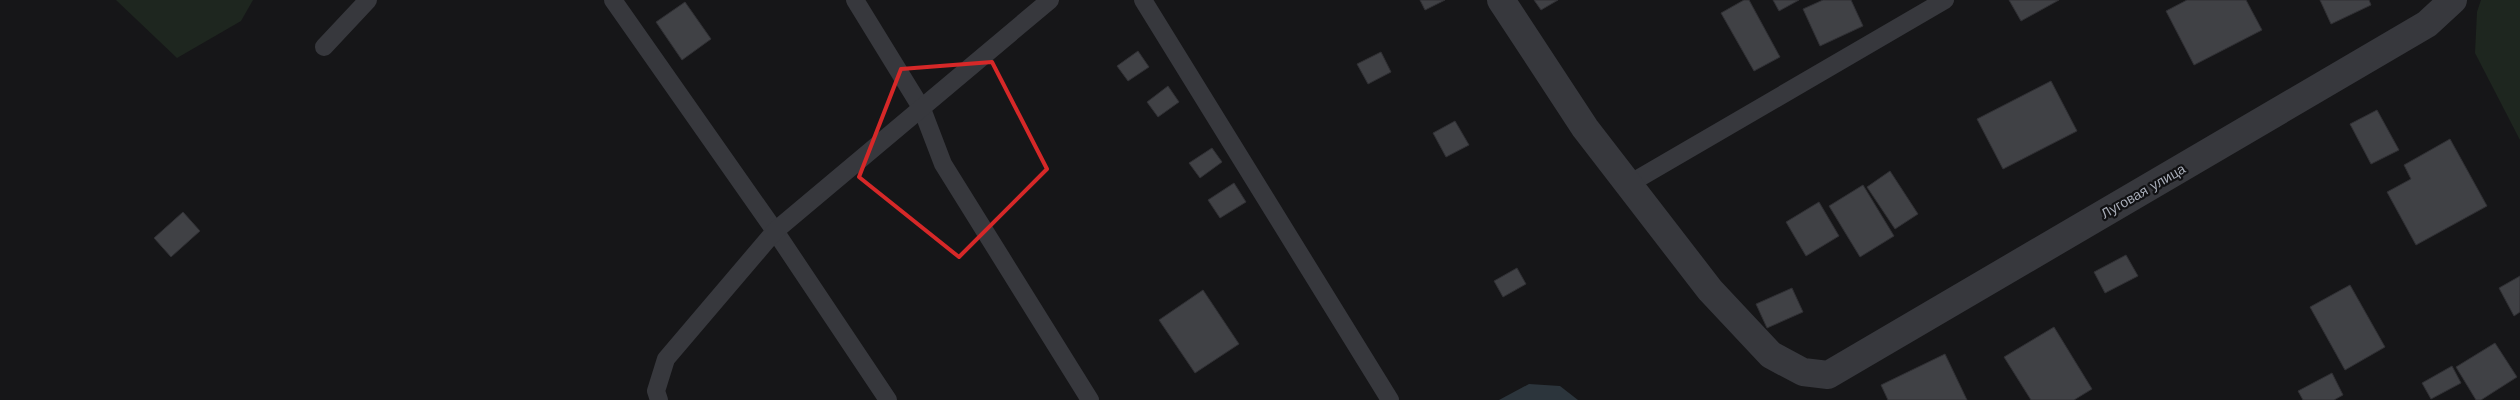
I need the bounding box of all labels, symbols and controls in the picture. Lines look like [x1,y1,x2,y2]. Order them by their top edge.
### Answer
street label: Луговая улица [2098,160,2188,222]

